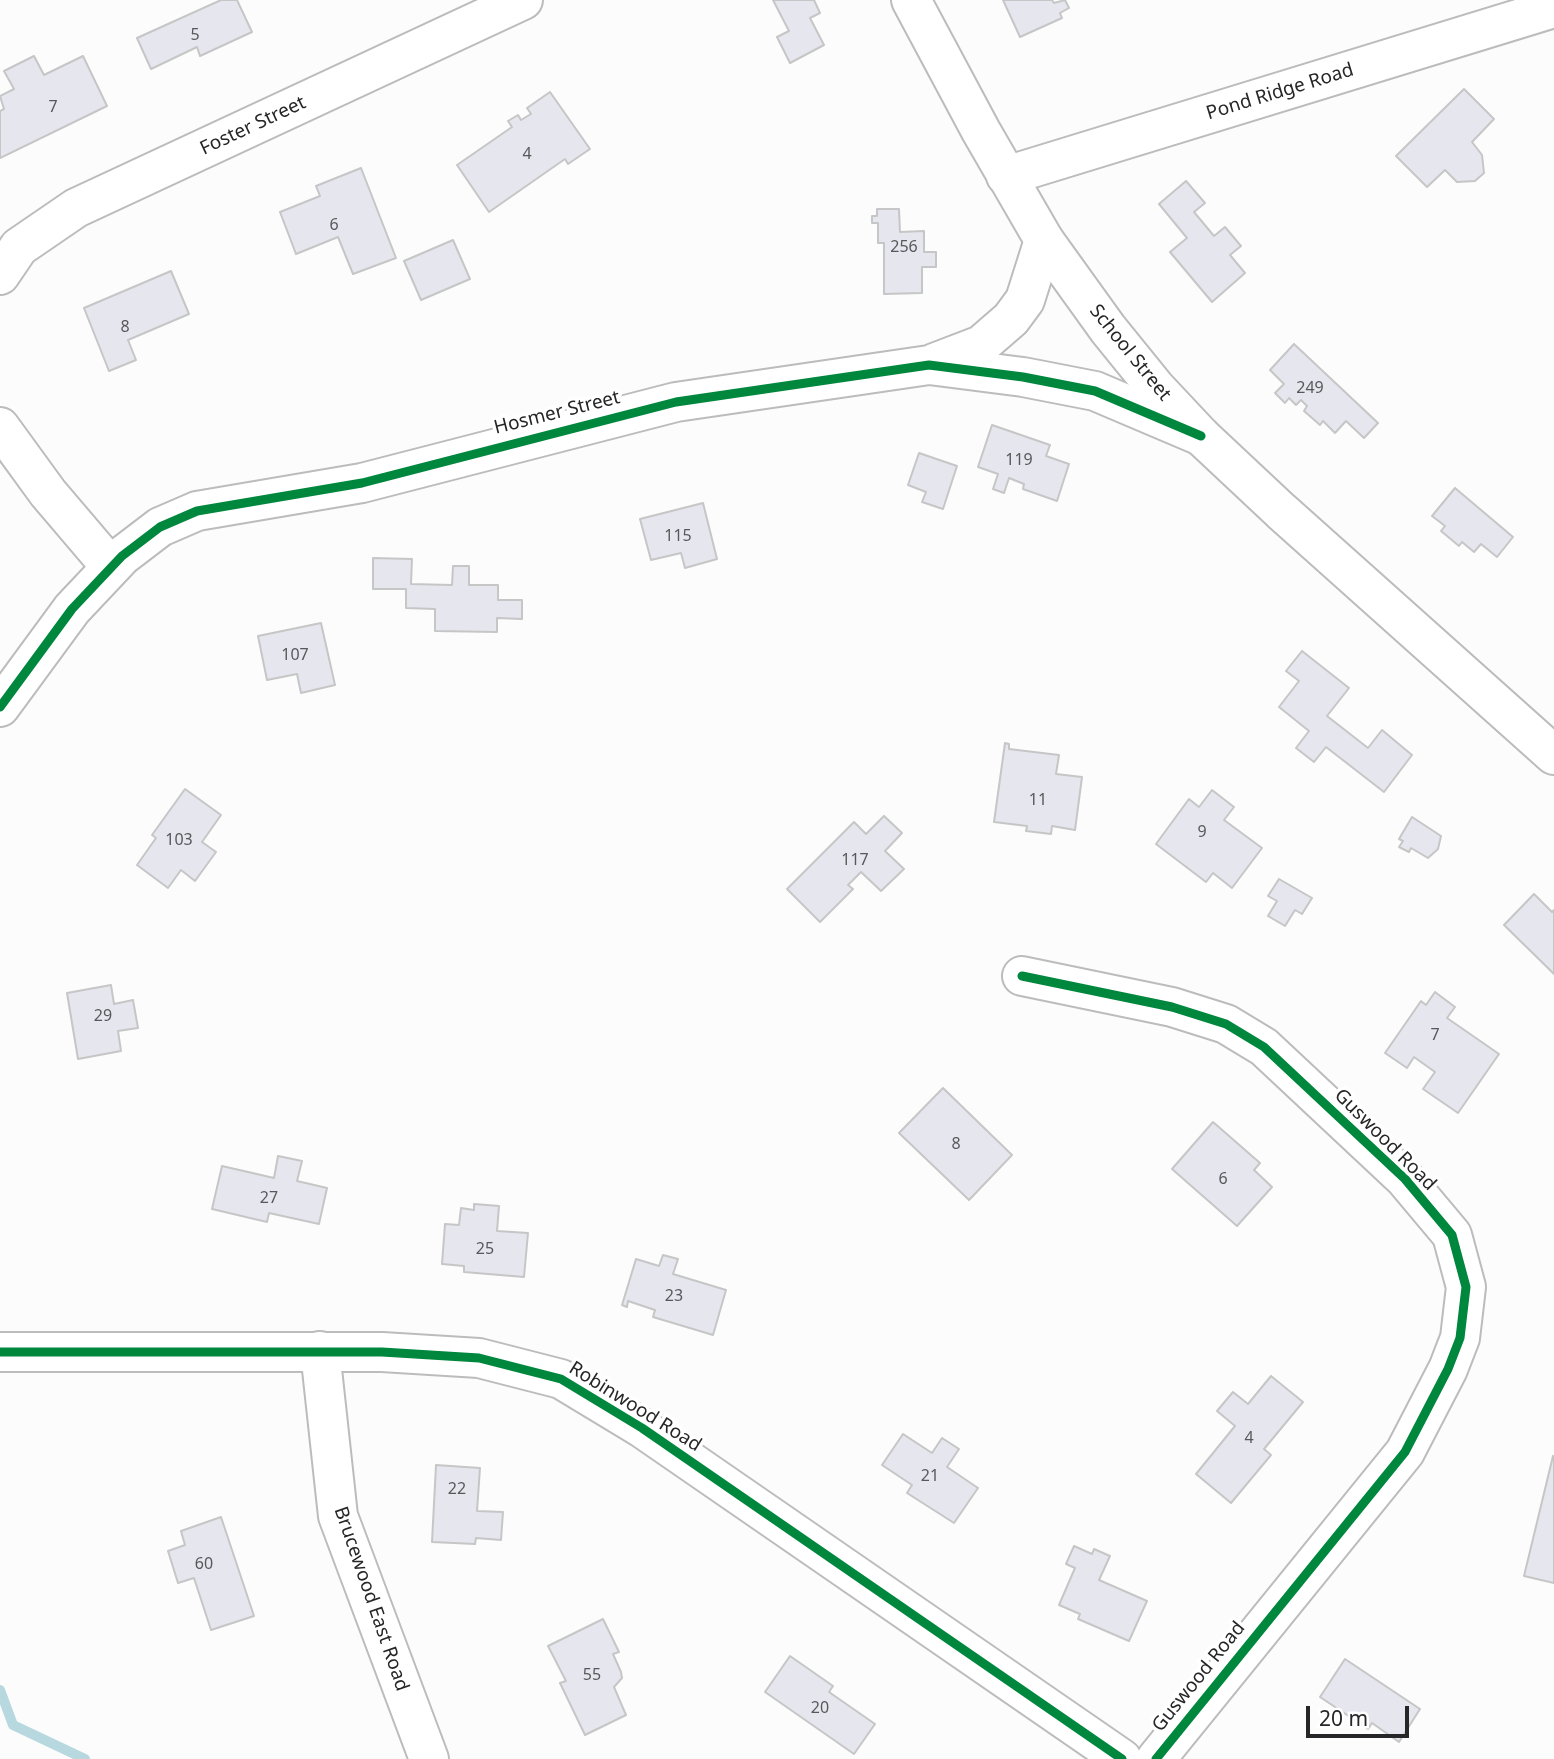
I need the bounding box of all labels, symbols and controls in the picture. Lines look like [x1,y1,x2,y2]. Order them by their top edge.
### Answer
house number: 5 [190,25,200,45]
street label: Pond Ridge Road [1204,59,1356,125]
street label: Foster Street [197,92,309,160]
house number: 7 [48,97,58,117]
house number: 4 [522,144,532,164]
house number: 6 [329,215,339,235]
house number: 256 [890,237,918,257]
street label: School Street [1084,300,1176,406]
house number: 8 [120,317,130,337]
house number: 249 [1296,378,1324,398]
street label: Hosmer Street [492,386,622,440]
house number: 119 [1005,450,1033,470]
house number: 115 [664,526,692,546]
house number: 107 [281,645,309,665]
house number: 11 [1029,790,1047,810]
house number: 9 [1197,822,1207,842]
house number: 103 [165,830,193,850]
house number: 117 [841,850,869,870]
house number: 29 [94,1006,112,1026]
house number: 7 [1430,1025,1440,1045]
street label: Guswood Road [1329,1084,1441,1196]
house number: 8 [951,1134,961,1154]
house number: 6 [1218,1169,1228,1189]
house number: 27 [260,1188,278,1208]
house number: 25 [476,1239,494,1259]
house number: 23 [665,1286,683,1306]
street label: Robinwood Road [565,1357,705,1457]
house number: 4 [1244,1428,1254,1448]
house number: 21 [921,1466,939,1486]
house number: 22 [448,1479,466,1499]
street label: Brucewood East Road [329,1504,413,1694]
house number: 60 [195,1554,213,1574]
street label: Guswood Road [1148,1617,1250,1737]
house number: 55 [583,1665,601,1685]
scale bar [1309,1692,1412,1736]
house number: 20 [811,1698,829,1718]
text: 20 m [1319,1704,1368,1732]

